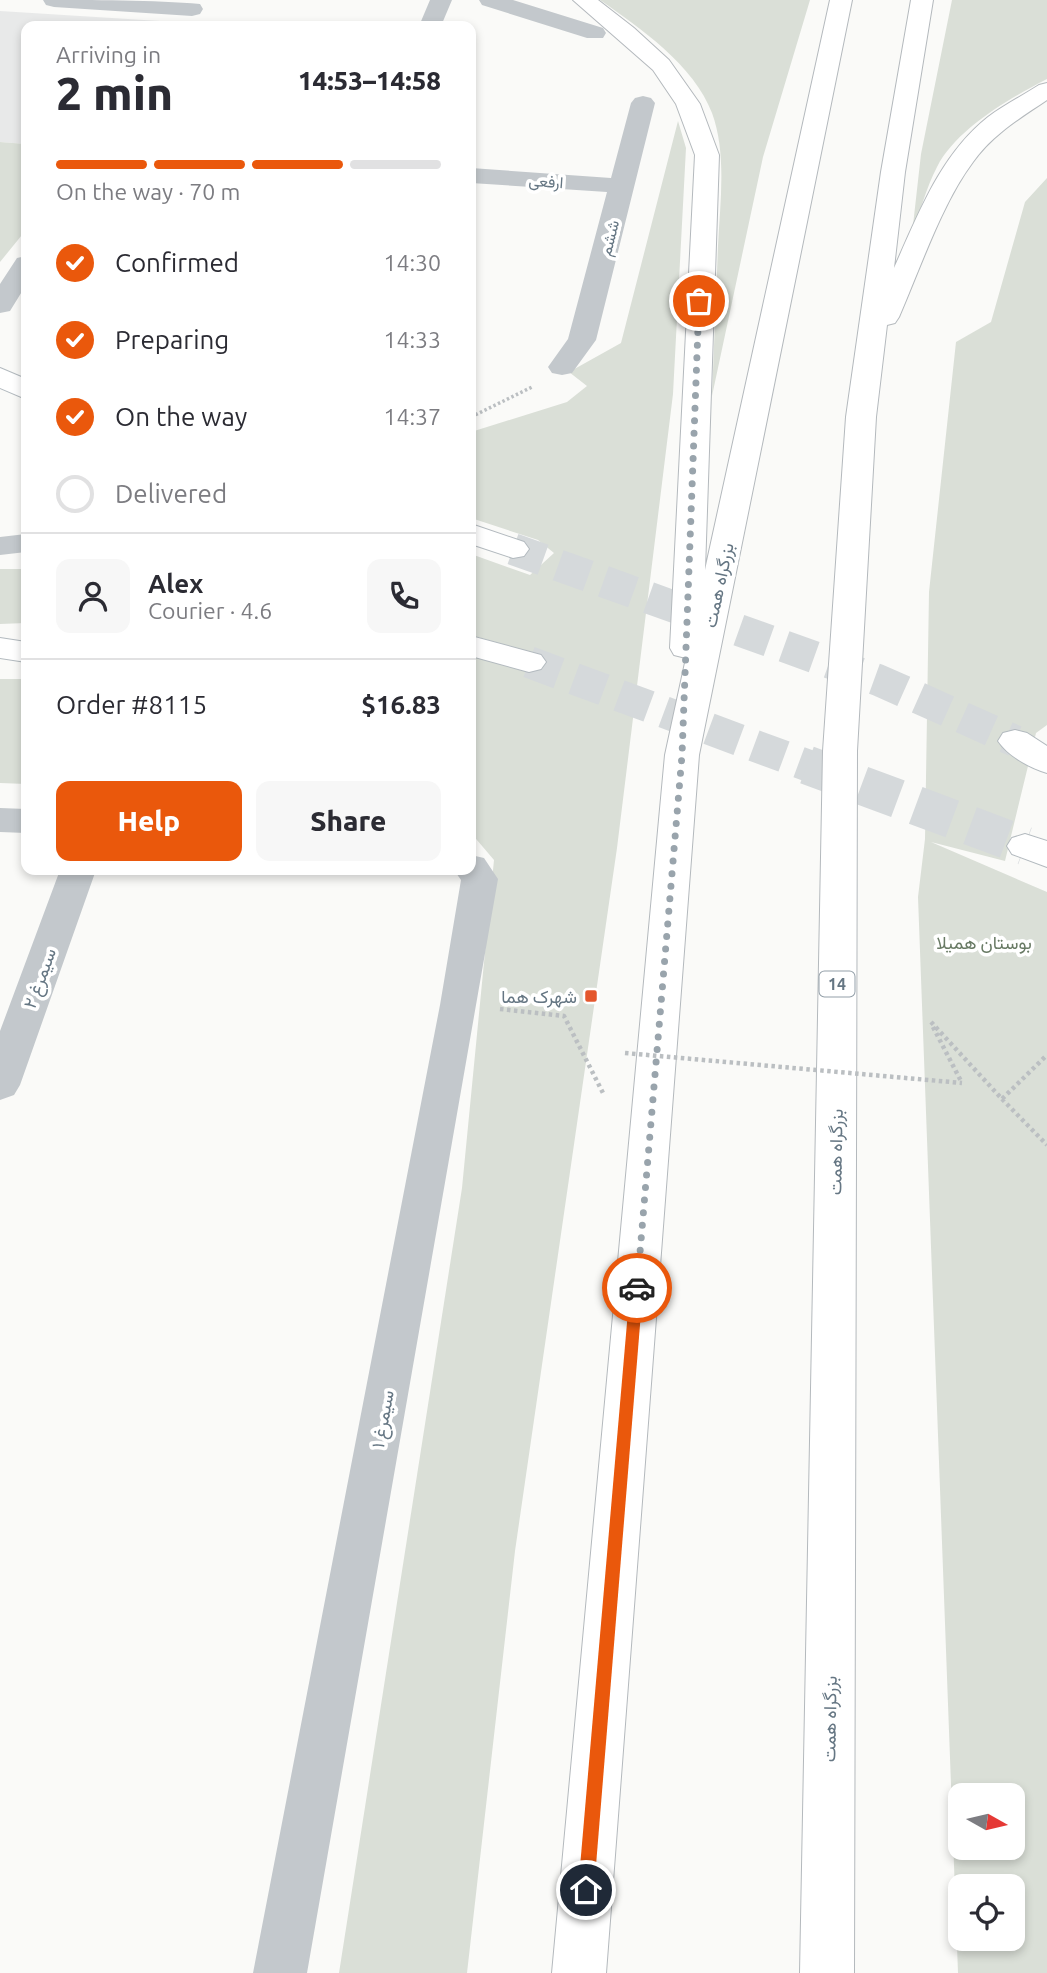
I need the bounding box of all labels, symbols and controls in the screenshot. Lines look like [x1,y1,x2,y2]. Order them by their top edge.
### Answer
text: Arriving in [56,42,161,67]
text: 14:53–14:58 [298,66,441,95]
text: 2 min [56,67,173,119]
street label: ارفعی [528,171,564,193]
text: On the way · 70 m [56,179,240,204]
street label: ششم [596,218,624,258]
icon: check [56,244,94,282]
text: Confirmed [115,248,239,277]
text: 14:30 [383,250,441,275]
pin [669,271,729,331]
icon: bag [680,282,718,320]
icon: check [56,321,94,359]
text: Preparing [115,325,229,354]
text: 14:33 [383,327,441,352]
icon: check [56,398,94,436]
text: On the way [115,402,247,431]
text: 14:37 [383,404,441,429]
text: Delivered [115,479,227,508]
street label: بزرگراه همت [699,541,739,630]
button: person [56,559,130,633]
button: phone [367,559,441,633]
text: Alex [148,569,203,598]
text: Courier · 4.6 [148,598,272,623]
text: Order #8115 [56,690,207,719]
text: $16.83 [361,690,441,719]
button: Help [56,781,242,861]
button: Share [256,781,441,861]
park label: بوستان همیلا [936,932,1032,954]
street label: سیمرغ ۲ [19,945,62,1012]
road number: 14 [820,972,854,996]
place label: شهرک هما [501,986,577,1008]
marker: شهرک هما [583,988,599,1004]
street label: بزرگراه همت [824,1109,848,1195]
courier [602,1253,672,1323]
icon: car [618,1269,656,1307]
street label: سیمرغ ۱ [367,1388,400,1450]
street label: بزرگراه همت [818,1676,842,1762]
north arrow [948,1783,1026,1860]
map controls [948,1783,1025,1951]
pin [556,1860,616,1920]
icon: home [567,1871,605,1909]
button: locate [948,1874,1025,1951]

